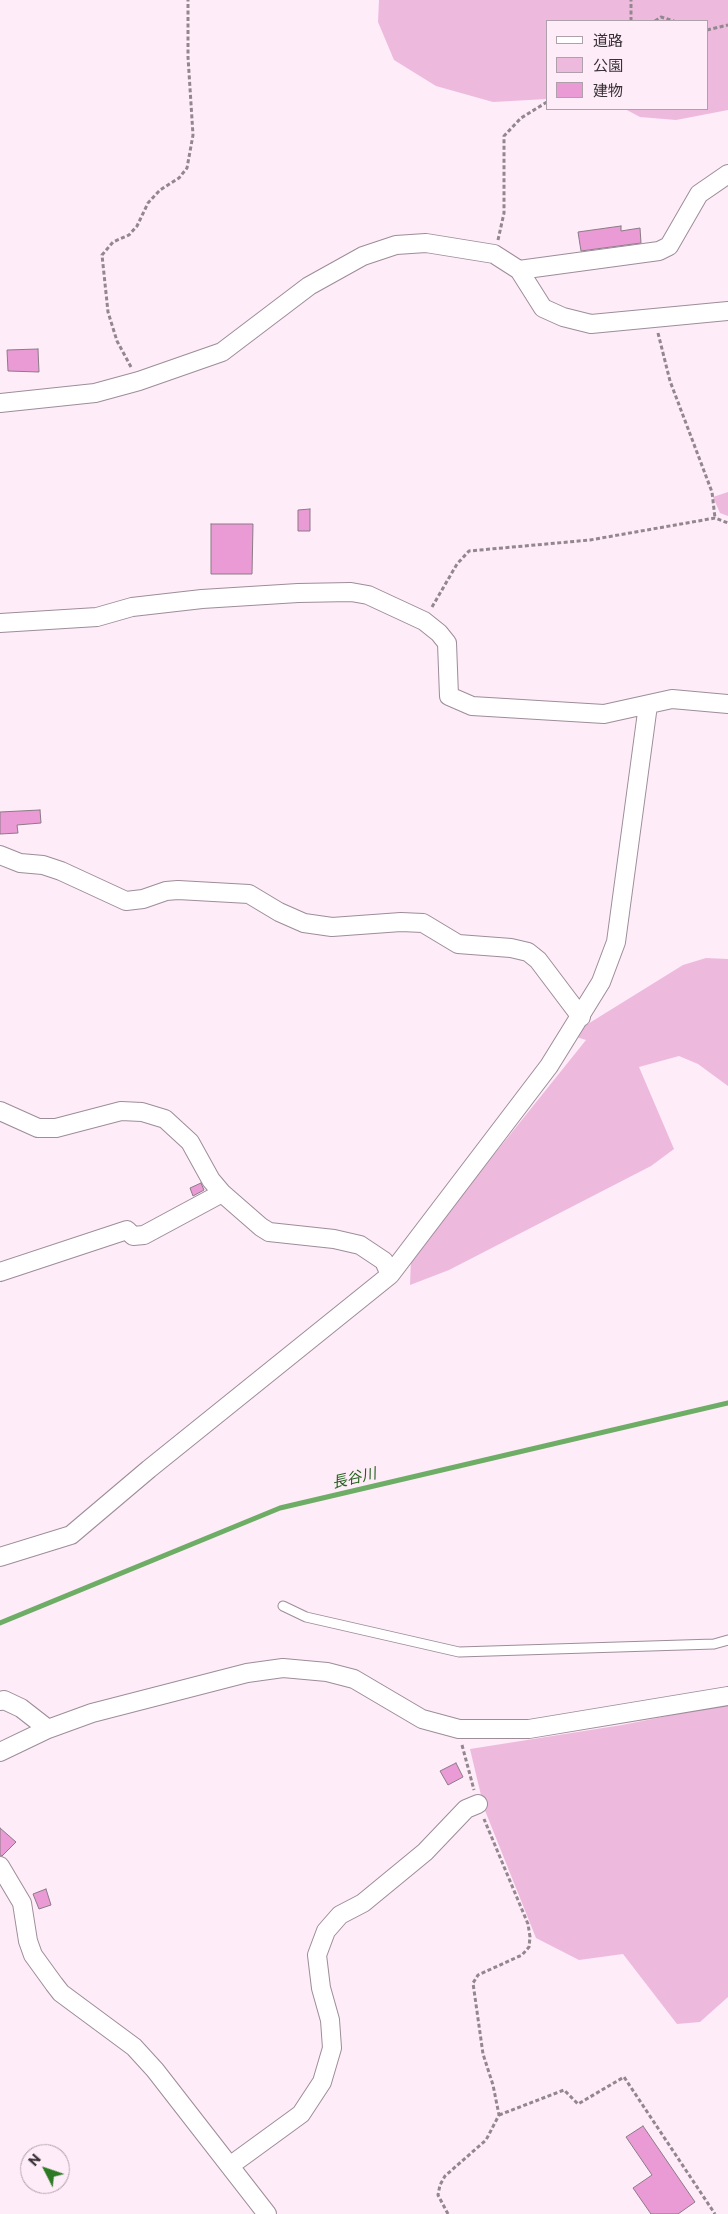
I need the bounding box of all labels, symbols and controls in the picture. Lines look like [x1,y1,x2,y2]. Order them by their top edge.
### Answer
legend [546,20,708,110]
text: 道路 [593,31,623,49]
text: 公園 [593,56,623,74]
text: 建物 [593,81,623,99]
water label: 長谷川 [330,1464,378,1492]
north arrow [20,2144,70,2194]
text: N [24,2150,44,2169]

